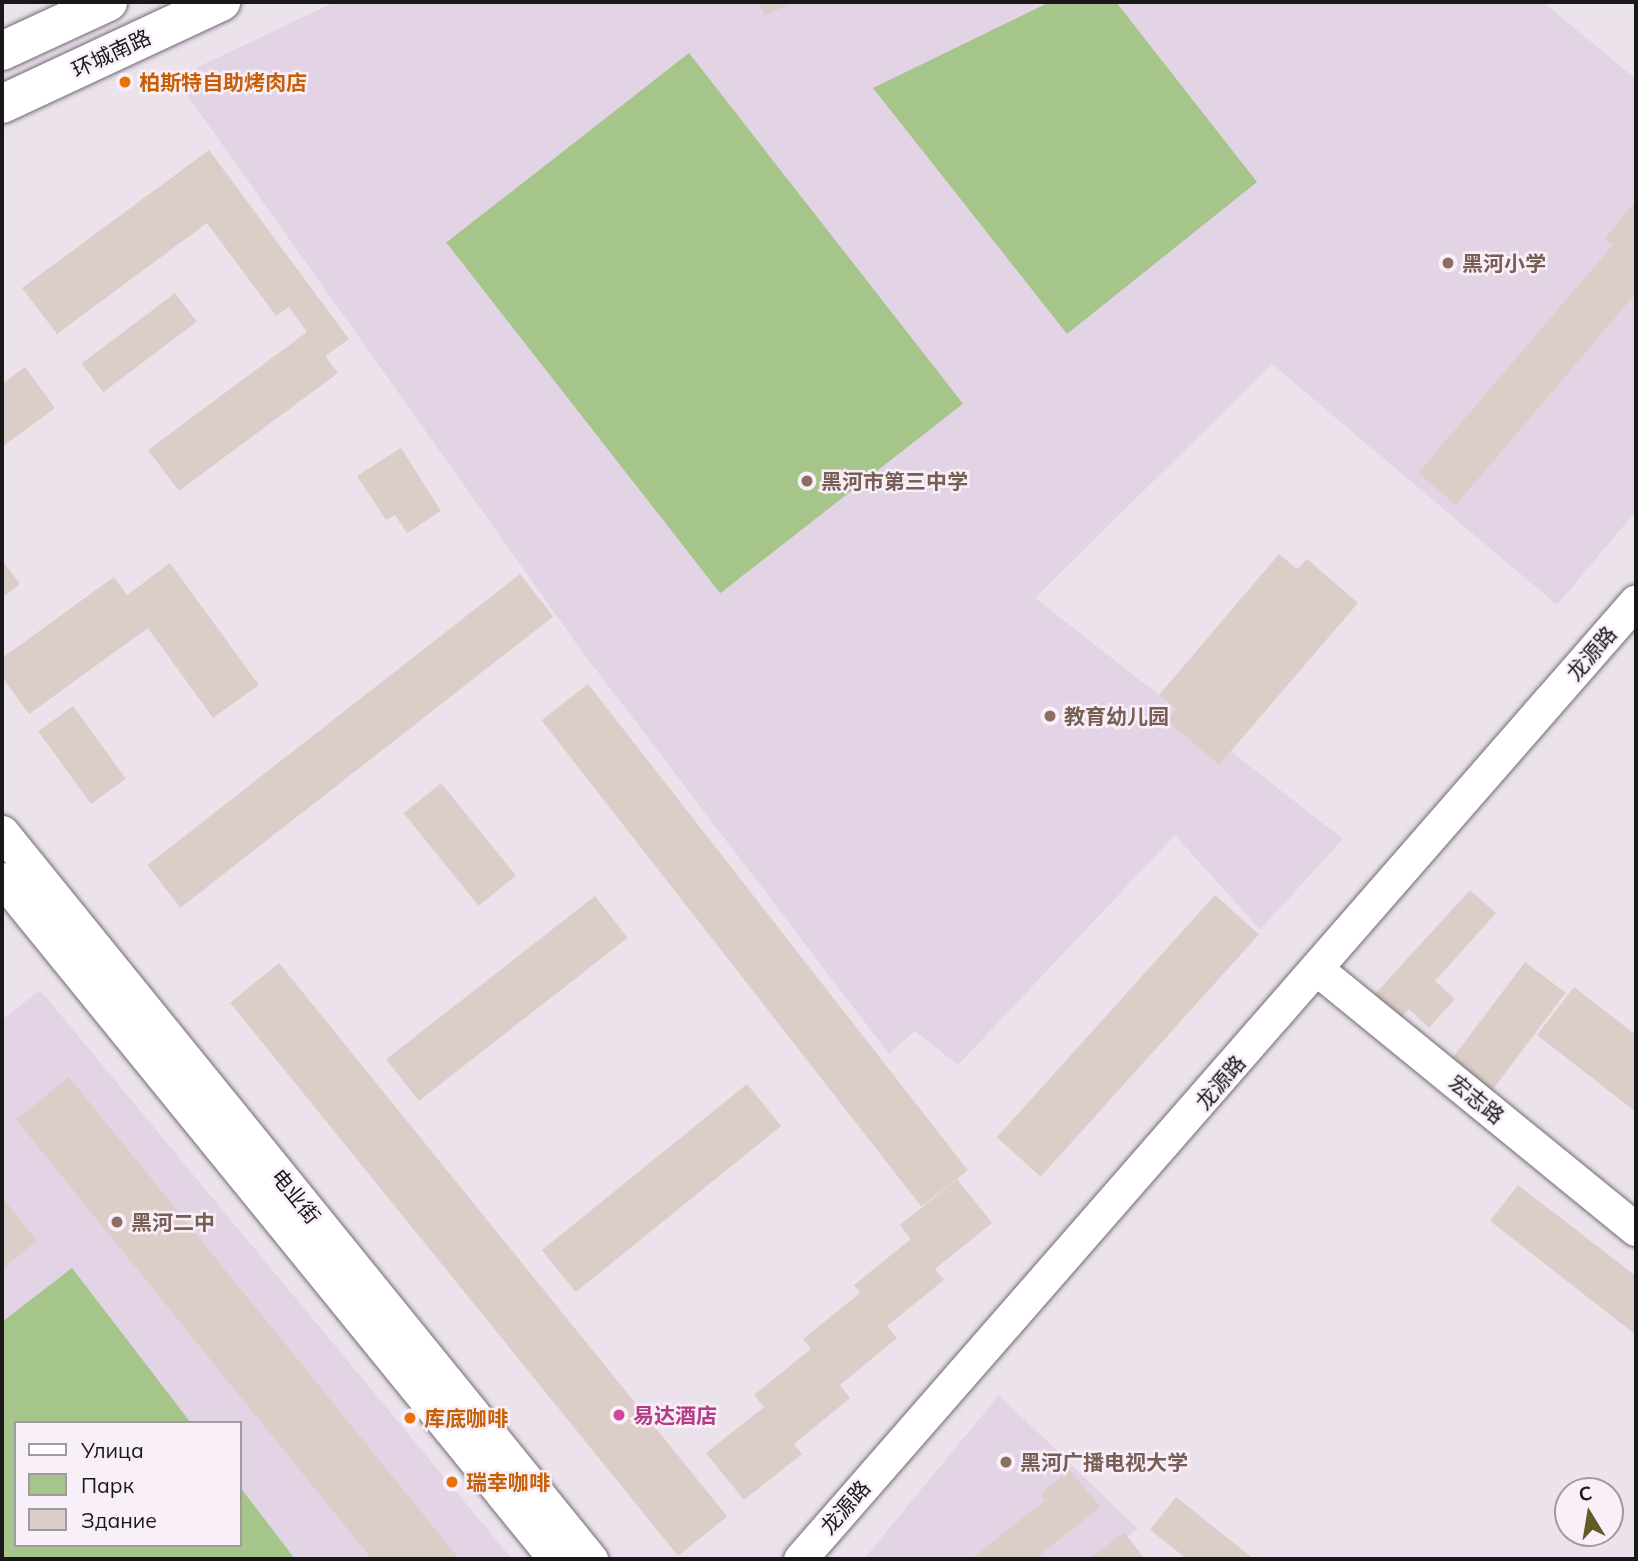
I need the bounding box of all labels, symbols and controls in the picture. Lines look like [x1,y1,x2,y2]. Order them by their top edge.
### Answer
street label: 环城南路 [68,24,154,82]
place label: 柏斯特自助烤肉店 [139,69,307,95]
marker: 柏斯特自助烤肉店 [117,74,133,90]
place label: 黑河小学 [1462,250,1546,276]
marker: 黑河小学 [1440,255,1456,271]
place label: 黑河市第三中学 [821,468,968,494]
marker: 黑河市第三中学 [799,473,815,489]
street label: 龙源路 [1561,621,1621,685]
place label: 教育幼儿园 [1064,703,1169,729]
marker: 教育幼儿园 [1042,708,1058,724]
street label: 龙源路 [1190,1050,1250,1114]
street label: 宏志路 [1445,1069,1509,1129]
street label: 电业街 [266,1164,326,1228]
place label: 黑河二中 [131,1209,215,1235]
marker: 黑河二中 [109,1214,125,1230]
place label: 易达酒店 [633,1402,717,1428]
place label: 库底咖啡 [424,1405,508,1431]
marker: 易达酒店 [611,1407,627,1423]
marker: 库底咖啡 [402,1410,418,1426]
legend [14,1421,242,1547]
text: Улица [81,1437,144,1463]
place label: 黑河广播电视大学 [1020,1449,1188,1475]
marker: 黑河广播电视大学 [998,1454,1014,1470]
place label: 瑞幸咖啡 [466,1469,550,1495]
text: Парк [81,1472,134,1498]
marker: 瑞幸咖啡 [444,1474,460,1490]
street label: 龙源路 [815,1475,875,1539]
north arrow [1554,1477,1624,1547]
text: С [1577,1480,1594,1506]
text: Здание [81,1507,157,1533]

